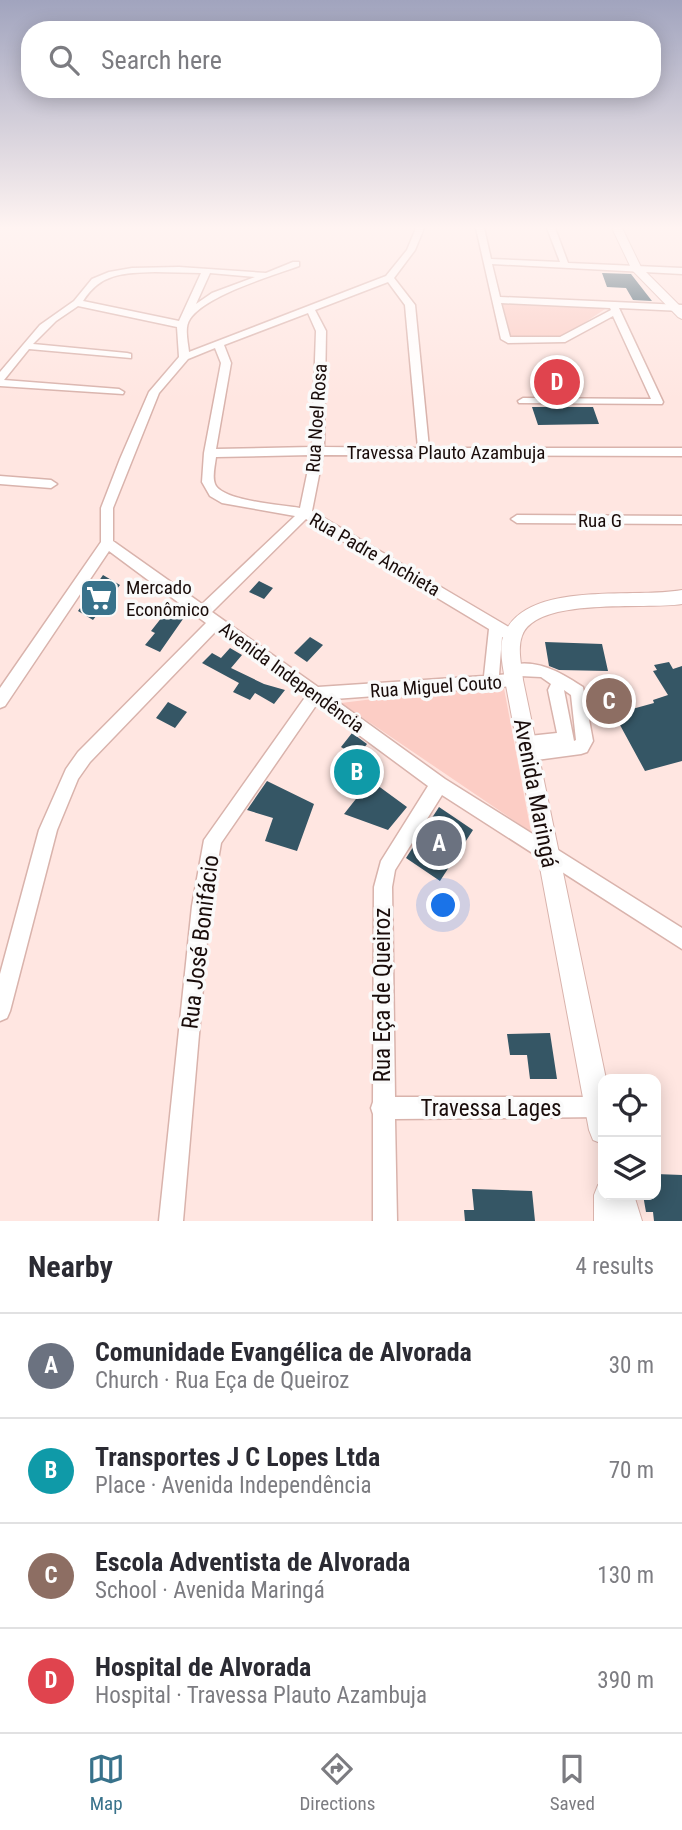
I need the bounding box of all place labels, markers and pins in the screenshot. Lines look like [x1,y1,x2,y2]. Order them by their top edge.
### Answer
pin: D [534,356,580,408]
place label: Mercado Econômico [126,576,209,621]
supermarket icon: Mercado Econômico [78,577,120,619]
pin: C [586,675,632,727]
pin: B [334,746,380,798]
pin: A [416,817,462,869]

